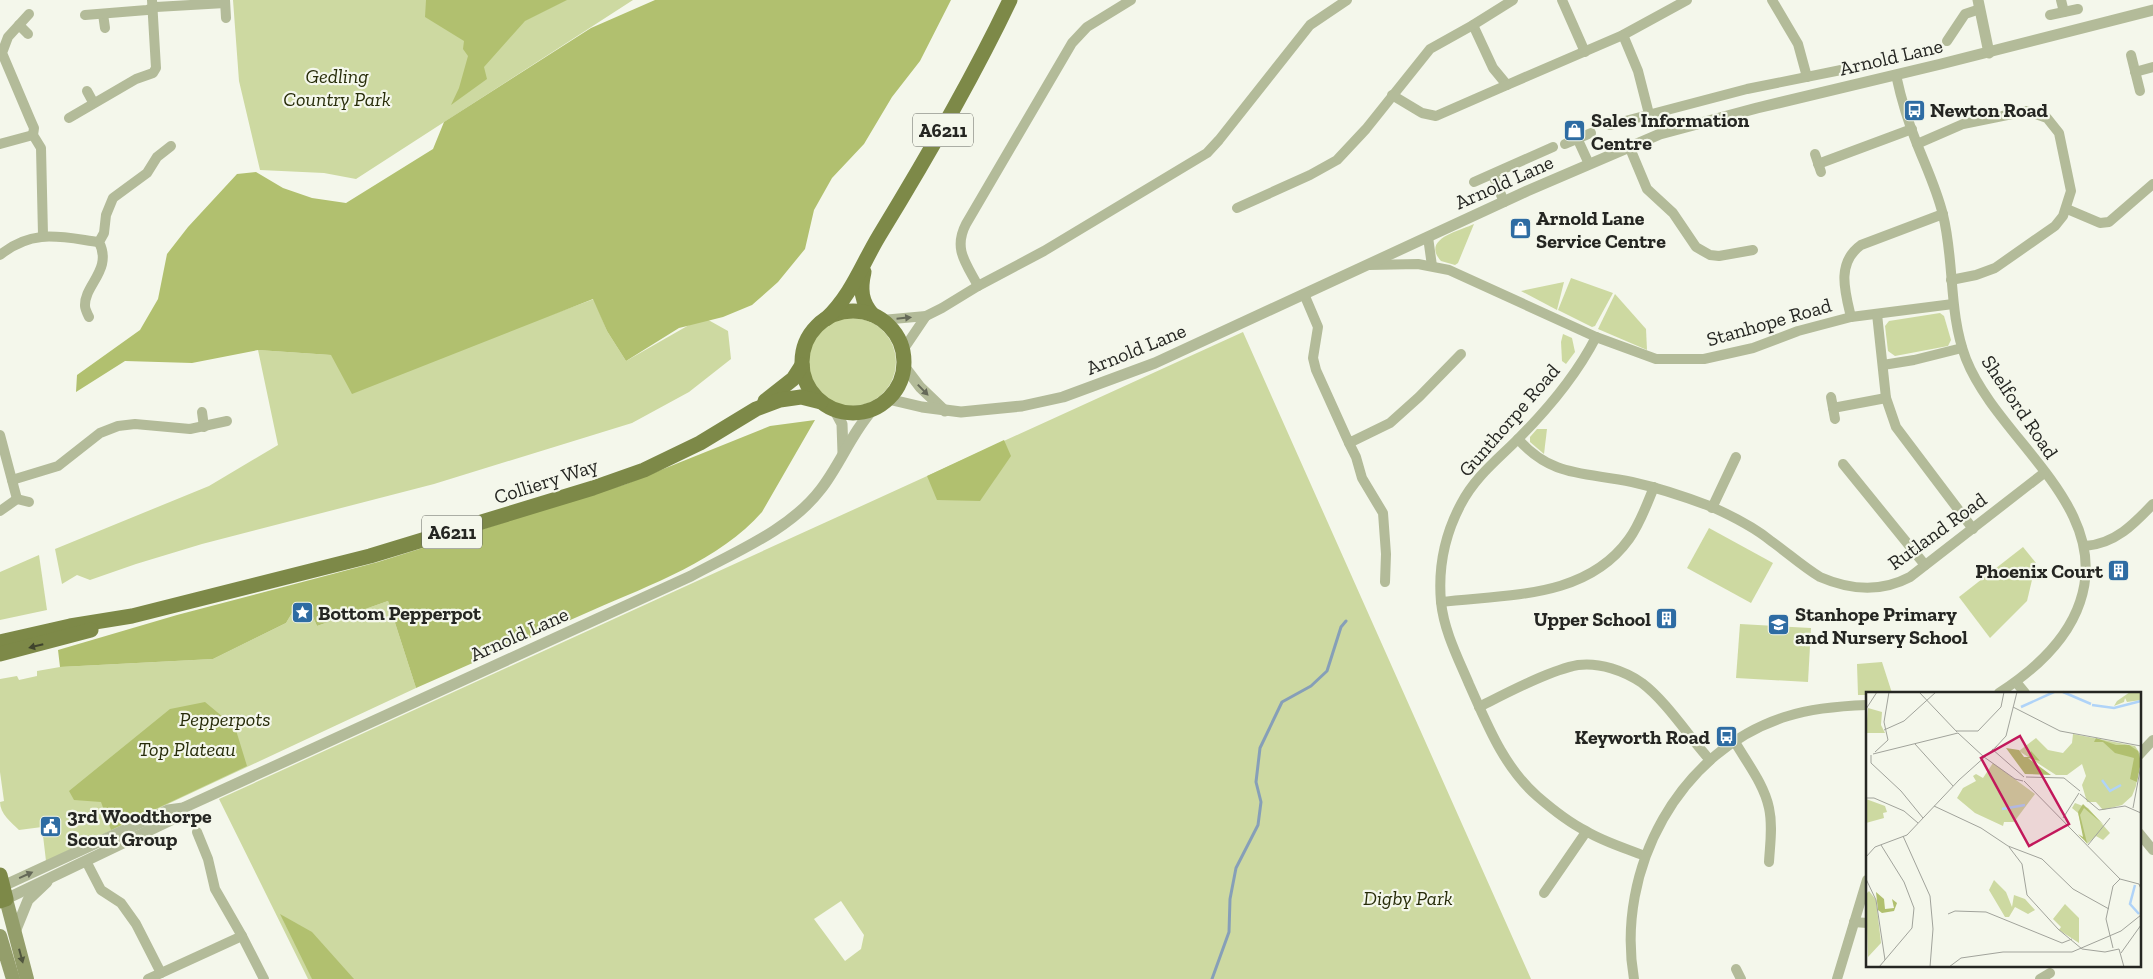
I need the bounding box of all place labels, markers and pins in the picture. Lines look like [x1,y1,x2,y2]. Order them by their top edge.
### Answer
bus stop icon: Newton Road [1902,98,1926,122]
place label: Newton Road [1930,98,2049,122]
place label: Sales Information Centre [1591,108,1749,155]
shop icon: Sales Information Centre [1563,119,1587,143]
place label: Arnold Lane Service Centre [1536,206,1666,253]
shop icon: Arnold Lane Service Centre [1508,217,1532,241]
place label: Phoenix Court [1975,559,2104,583]
building icon: Phoenix Court [2107,559,2131,583]
place icon: Bottom Pepperpot [290,601,314,625]
place label: Bottom Pepperpot [318,601,482,625]
place label: Stanhope Primary and Nursery School [1795,602,1968,649]
place label: Upper School [1534,607,1651,631]
building icon: Upper School [1655,607,1679,631]
school or university icon: Stanhope Primary and Nursery School [1767,613,1791,637]
place label: Keyworth Road [1575,725,1711,749]
bus stop icon: Keyworth Road [1714,725,1738,749]
place label: 3rd Woodthorpe Scout Group [67,804,212,851]
public building icon: 3rd Woodthorpe Scout Group [39,815,63,839]

